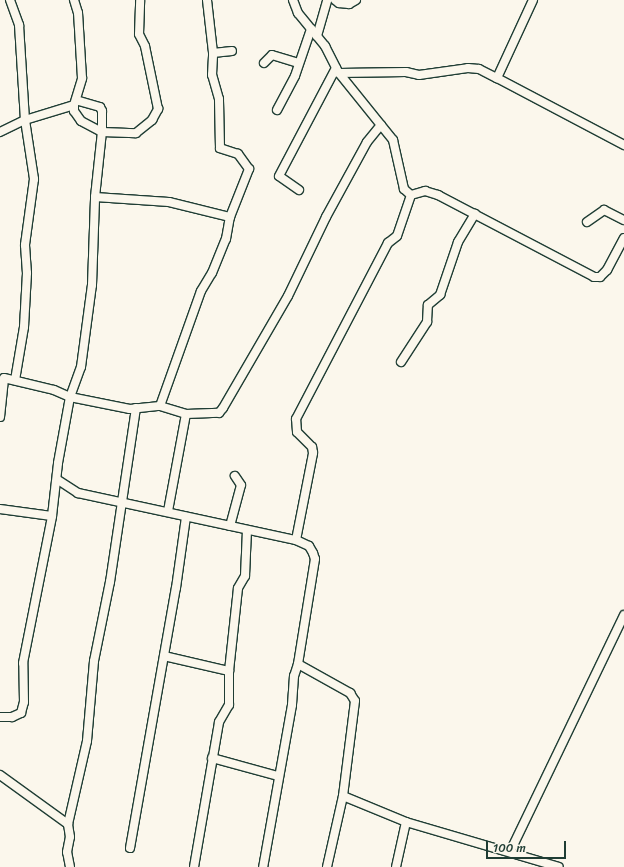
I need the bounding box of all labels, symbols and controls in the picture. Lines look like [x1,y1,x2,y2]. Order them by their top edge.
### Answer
scale bar [488,833,568,859]
text: 100 m [493,837,526,859]

